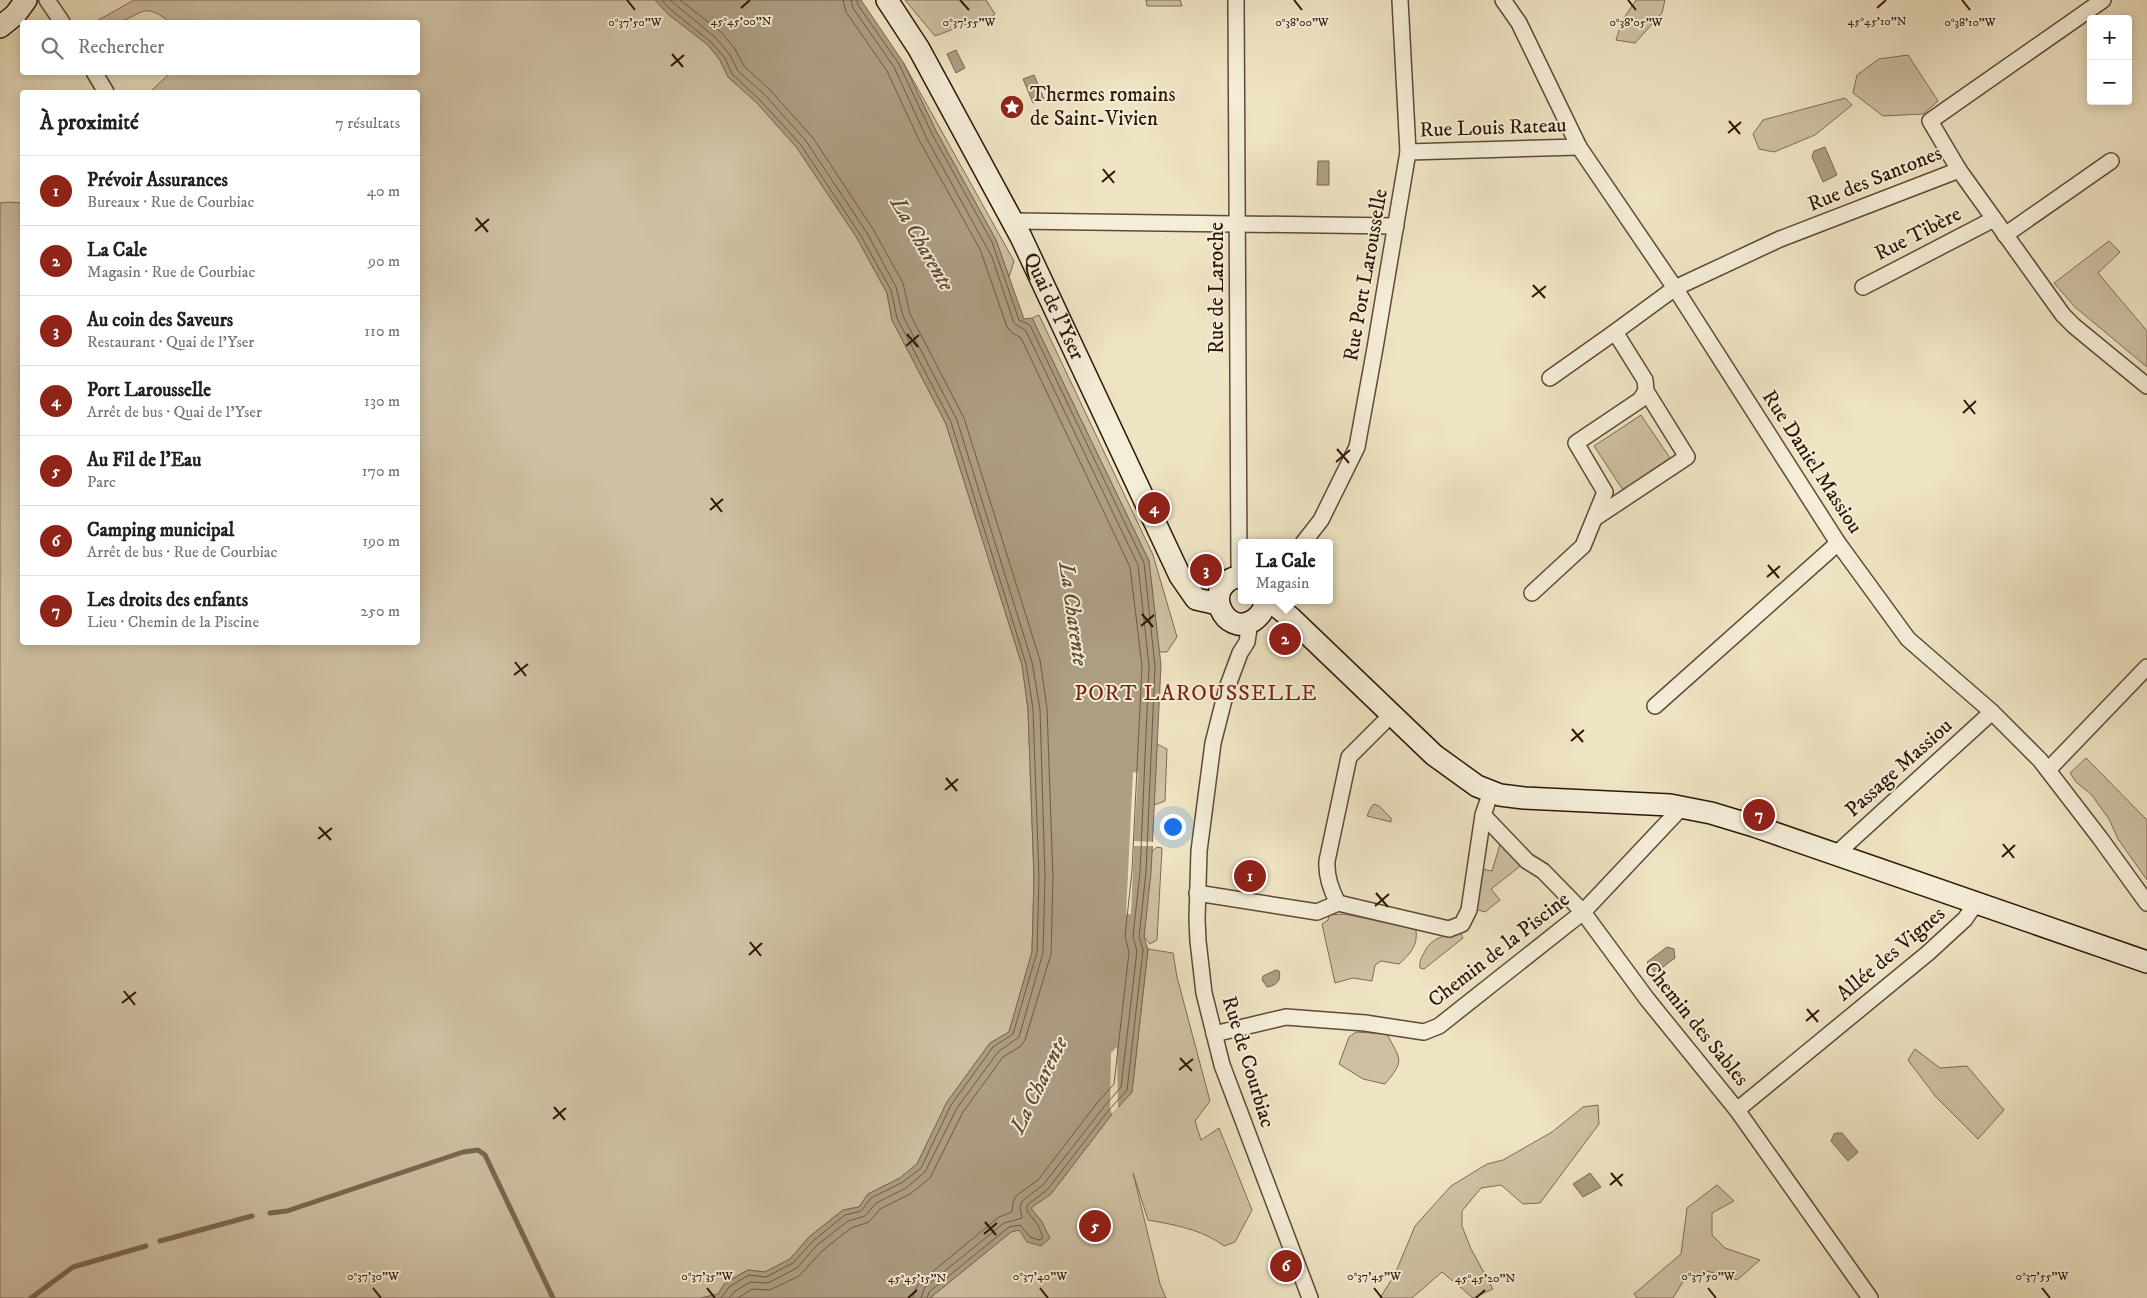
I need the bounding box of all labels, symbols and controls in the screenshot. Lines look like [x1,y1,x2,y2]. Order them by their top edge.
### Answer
text: 45°45'00"N [710,14,772,29]
text: 45°45'10"N [1847,14,1907,29]
text: 0°37'50"W [608,15,663,30]
text: 0°37'55"W [942,15,997,30]
text: 0°38'00"W [1275,15,1330,30]
text: 0°38'05"W [1609,15,1664,30]
text: 0°38'10"W [1944,15,1997,30]
map controls [2087,15,2132,105]
button: + [2087,15,2132,60]
search box [20,20,420,75]
icon: search [38,34,66,62]
text: Rechercher [78,36,164,59]
button: − [2087,60,2132,105]
place label: Thermes romains de Saint-Vivien [1030,82,1175,132]
place icon: Thermes romains de Saint-Vivien [999,94,1025,120]
text: À proximité [40,110,139,136]
street label: Rue Louis Rateau [1419,112,1567,144]
text: 7 résultats [335,113,400,133]
street label: Rue des Santones [1804,140,1946,218]
text: Prévoir Assurances [87,169,228,192]
text: 1 [53,181,59,201]
text: 40 m [367,181,400,201]
street label: Rue Port Larousselle [1338,187,1394,363]
water label: La Charente [883,190,960,296]
text: Bureaux · Rue de Courbiac [87,192,254,212]
street label: Rue Tibère [1870,201,1966,267]
street label: Rue de Laroche [1204,222,1230,354]
text: La Cale [87,239,147,262]
street label: Quai de l'Yser [1017,248,1090,365]
text: 2 [52,251,60,271]
text: 90 m [368,251,400,271]
text: Magasin · Rue de Courbiac [87,262,255,282]
text: Au coin des Saveurs [87,309,233,332]
text: 3 [53,321,59,341]
text: 110 m [364,321,400,341]
text: Restaurant · Quai de l'Yser [87,332,254,352]
text: Port Larousselle [87,379,211,402]
street label: Rue Daniel Massiou [1756,385,1868,539]
text: 4 [51,391,61,411]
text: 130 m [364,391,400,411]
text: Arrêt de bus · Quai de l'Yser [87,402,262,422]
text: Au Fil de l'Eau [87,449,201,472]
text: 5 [52,461,60,481]
text: 170 m [362,461,400,481]
text: Parc [87,472,116,492]
pin: 4 [1138,489,1170,527]
text: Camping municipal [87,519,234,542]
text: 6 [52,531,60,551]
text: 190 m [362,531,400,551]
popup [1238,539,1333,604]
text: Arrêt de bus · Rue de Courbiac [87,542,277,562]
text: La Cale [1255,550,1316,573]
pin: 3 [1190,551,1222,589]
water label: La Charente [1052,559,1094,668]
text: Magasin [1255,573,1309,593]
text: Les droits des enfants [87,589,248,612]
text: 7 [52,601,60,621]
text: 250 m [360,601,400,621]
text: Lieu · Chemin de la Piscine [87,612,259,632]
pin: 2 [1269,620,1301,658]
district label: PORT LAROUSSELLE [1074,680,1318,707]
street label: Passage Massiou [1840,713,1958,823]
pin: 7 [1743,796,1775,834]
your location [1160,814,1186,840]
pin: 1 [1234,857,1266,895]
street label: Chemin de la Piscine [1423,887,1575,1013]
street label: Allée des Vignes [1831,901,1951,1007]
street label: Chemin des Sables [1638,957,1754,1091]
street label: Rue de Courbiac [1216,993,1280,1131]
water label: La Charente [1003,1032,1074,1139]
pin: 5 [1079,1207,1111,1245]
pin: 6 [1270,1247,1302,1285]
text: 0°37'30"W [347,1269,400,1284]
text: 0°37'35"W [681,1269,734,1284]
text: 0°37'40"W [1013,1269,1068,1284]
text: 0°37'45"W [1347,1269,1402,1284]
text: 0°37'50"W [1681,1269,1736,1284]
text: 0°37'55"W [2015,1269,2070,1284]
text: 45°45'15"N [888,1271,946,1286]
text: 45°45'20"N [1455,1271,1515,1286]

